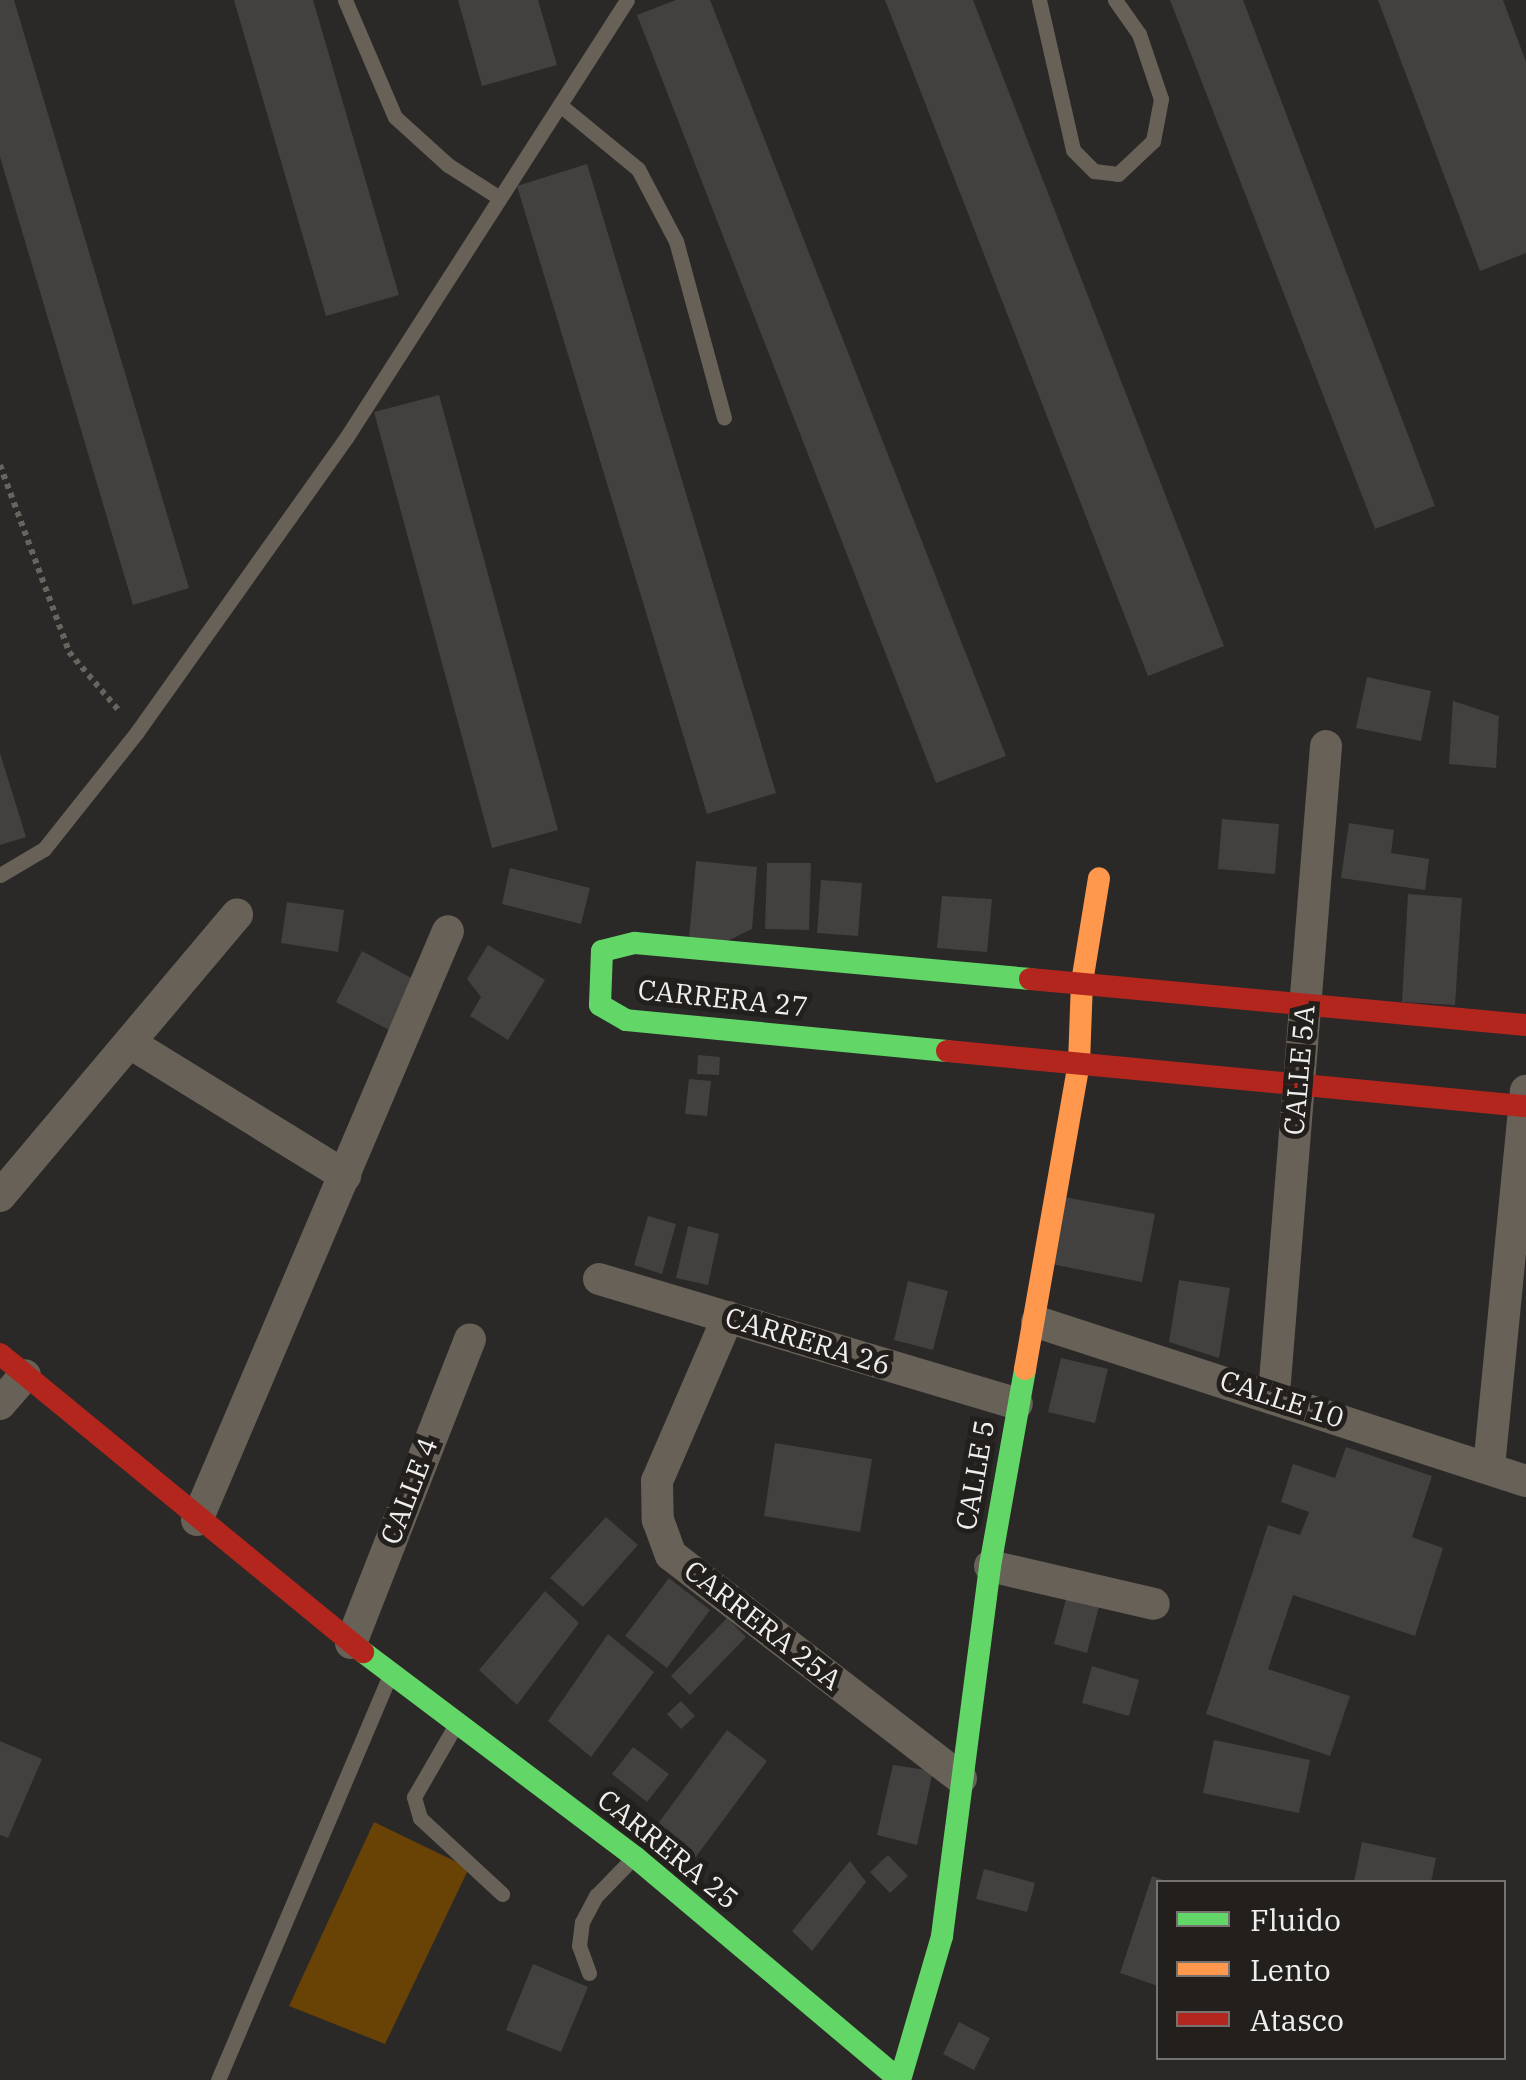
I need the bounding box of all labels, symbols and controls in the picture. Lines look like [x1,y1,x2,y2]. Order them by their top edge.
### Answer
street label: CARRERA 27 [636,972,810,1024]
street label: CALLE 5A [1277,1003,1321,1137]
street label: CARRERA 26 [721,1300,895,1382]
street label: CALLE 10 [1216,1363,1348,1435]
street label: CALLE 5 [949,1417,1001,1533]
street label: CALLE 4 [373,1433,445,1549]
street label: CARRERA 25A [678,1553,848,1697]
street label: CARRERA 25 [591,1782,745,1916]
legend [1156,1880,1506,2060]
text: Fluido [1250,1900,1341,1939]
text: Lento [1250,1950,1331,1989]
text: Atasco [1250,2000,1344,2039]

